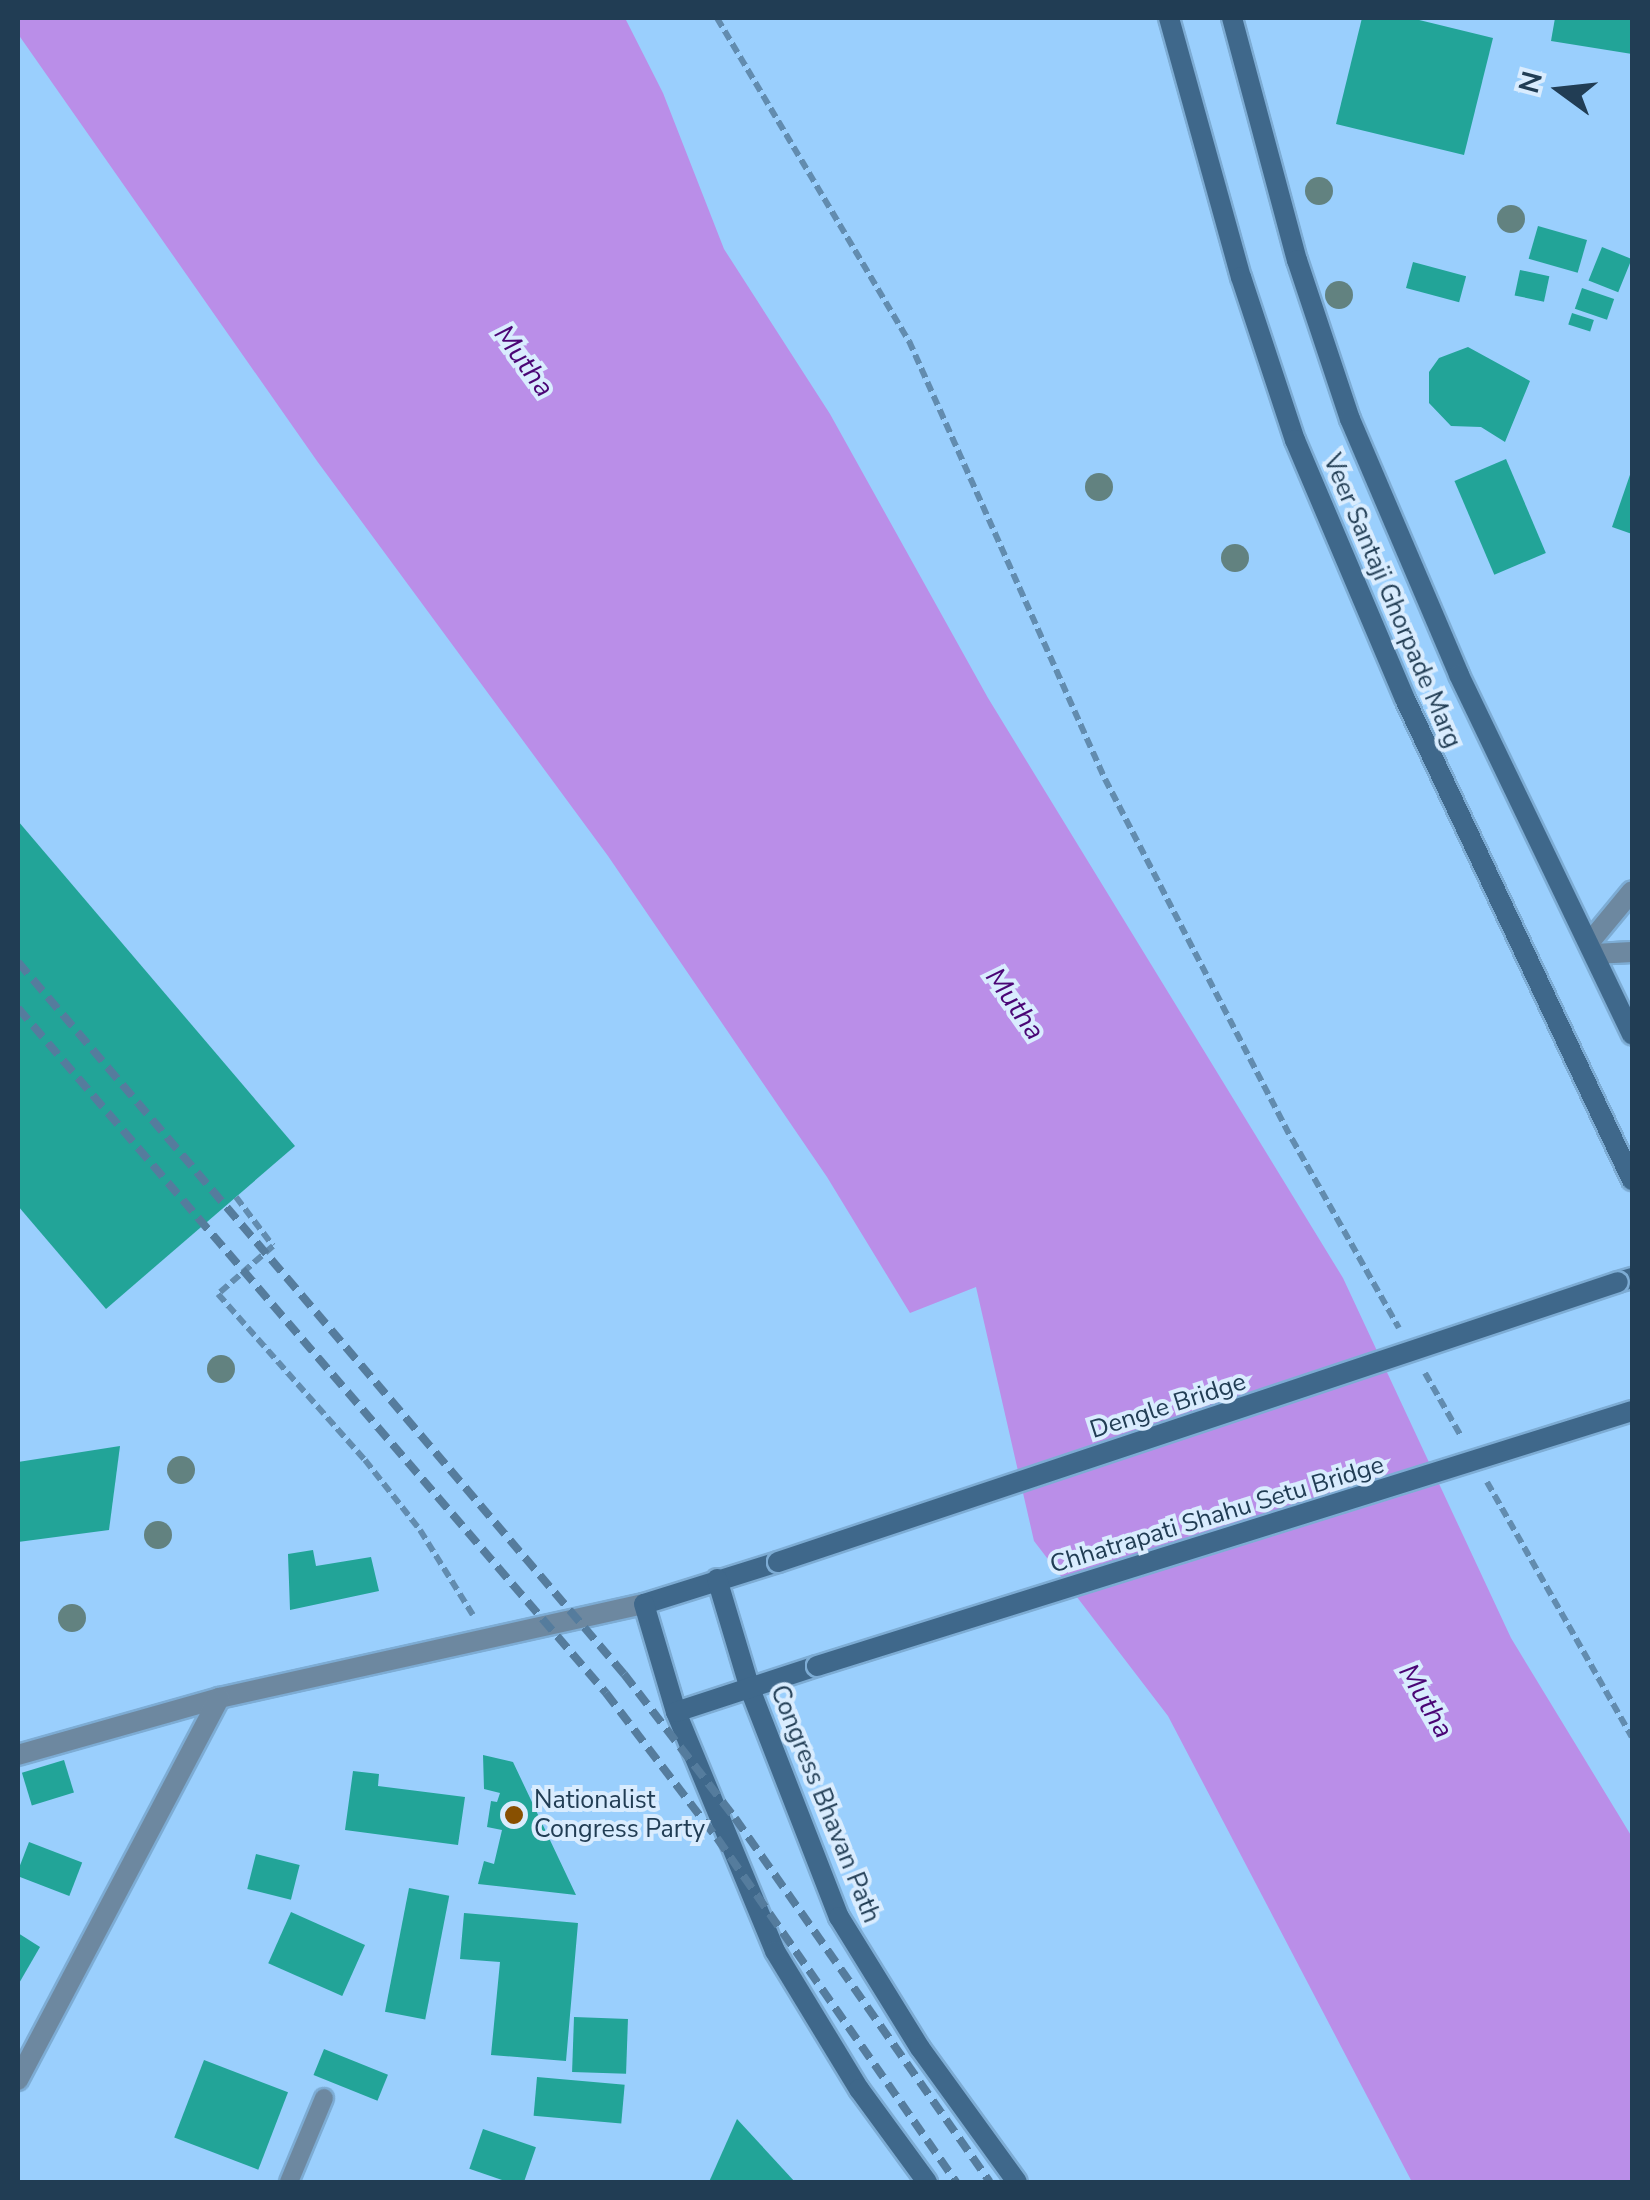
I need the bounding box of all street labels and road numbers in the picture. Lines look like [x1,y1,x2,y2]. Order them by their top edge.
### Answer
street label: Veer Santaji Ghorpade Marg [1316,450,1468,752]
street label: Dengle Bridge [1086,1367,1250,1445]
street label: Chhatrapati Shahu Setu Bridge [1046,1450,1388,1580]
street label: Congress Bhavan Path [764,1681,886,1927]

